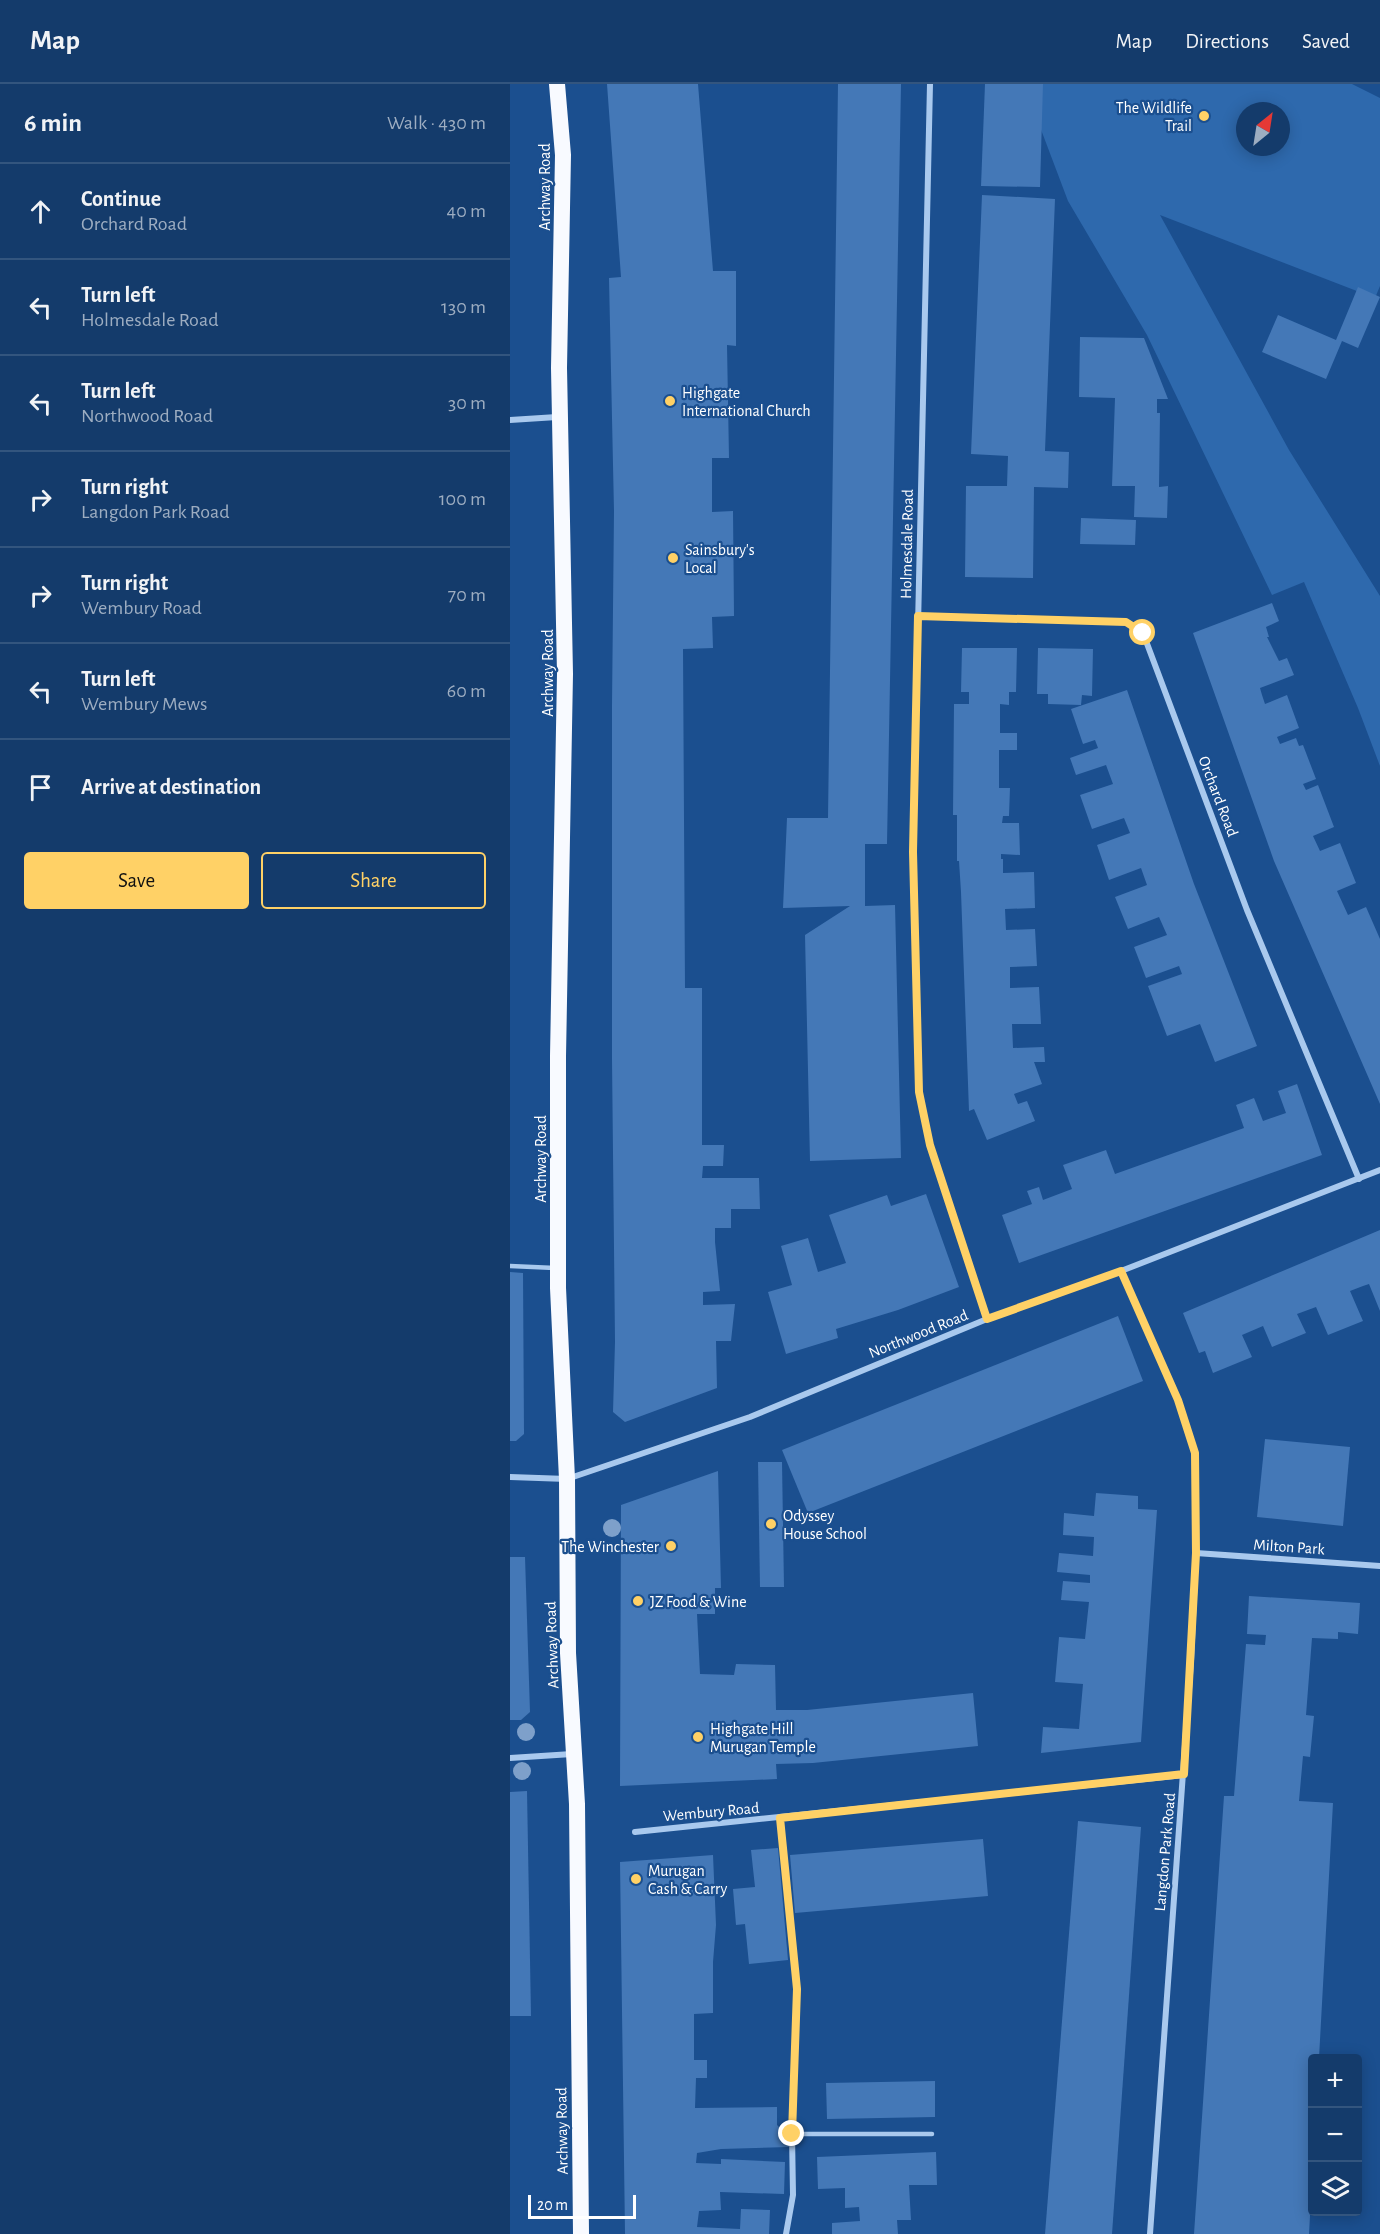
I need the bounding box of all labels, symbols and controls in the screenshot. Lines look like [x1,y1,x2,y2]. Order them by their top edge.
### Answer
text: Map [30,27,80,55]
text: Map [1116,31,1152,52]
text: Directions [1185,31,1269,52]
text: Saved [1302,31,1350,52]
place label: The Wildlife Trail [1116,100,1192,134]
north arrow [1236,102,1290,156]
marker: The Wildlife Trail [1197,109,1211,123]
text: 6 min [24,110,82,136]
text: Walk · 430 m [387,113,486,133]
street label: Archway Road [537,143,554,231]
text: Continue [81,188,161,210]
icon: ahead [24,195,57,228]
text: 40 m [447,201,486,221]
text: Orchard Road [81,214,187,234]
text: Turn left [81,284,155,306]
icon: left [24,291,57,324]
text: 130 m [441,297,486,317]
text: Holmesdale Road [81,310,219,330]
text: Turn left [81,380,155,402]
place label: Highgate International Church [682,385,811,419]
icon: left [24,387,57,420]
text: 30 m [448,393,486,413]
marker: Highgate International Church [663,394,677,408]
text: Northwood Road [81,406,213,426]
text: Turn right [81,476,168,498]
icon: right [24,483,57,516]
text: 100 m [439,489,486,509]
street label: Holmesdale Road [898,489,916,599]
text: Langdon Park Road [81,502,230,522]
place label: Sainsbury's Local [685,542,755,576]
marker: Sainsbury's Local [666,551,680,565]
text: Turn right [81,572,168,594]
icon: right [24,579,57,612]
text: 70 m [448,585,486,605]
text: Wembury Road [81,598,202,618]
route start [1129,619,1155,645]
street label: Archway Road [540,629,557,717]
text: Turn left [81,668,155,690]
icon: left [24,675,57,708]
text: 60 m [447,681,486,701]
text: Wembury Mews [81,694,208,714]
street label: Orchard Road [1195,754,1241,839]
icon: arrive [24,771,57,804]
text: Arrive at destination [81,776,261,798]
button: Save [24,852,249,909]
button: Share [261,852,486,909]
street label: Archway Road [533,1115,550,1203]
street label: Northwood Road [866,1307,970,1361]
place label: Odyssey House School [783,1508,867,1542]
marker: Odyssey House School [764,1517,778,1531]
street label: Milton Park [1253,1537,1326,1558]
place label: The Winchester [561,1539,660,1555]
marker: The Winchester [664,1539,678,1553]
marker: JZ Food & Wine [631,1594,645,1608]
place label: JZ Food & Wine [650,1594,747,1610]
street label: Archway Road [542,1601,563,1689]
place label: Highgate Hill Murugan Temple [710,1721,816,1755]
marker: Highgate Hill Murugan Temple [691,1730,705,1744]
street label: Langdon Park Road [1152,1792,1178,1912]
street label: Wembury Road [662,1800,760,1825]
place label: Murugan Cash & Carry [648,1863,727,1898]
marker: Murugan Cash & Carry [629,1872,643,1886]
map controls [1308,2054,1362,2216]
button: + [1308,2054,1362,2108]
street label: Archway Road [553,2087,572,2175]
button: − [1308,2108,1362,2162]
route end [778,2120,804,2146]
button: layers [1308,2162,1362,2216]
scale bar [528,2192,636,2220]
text: 20 m [537,2197,568,2213]

